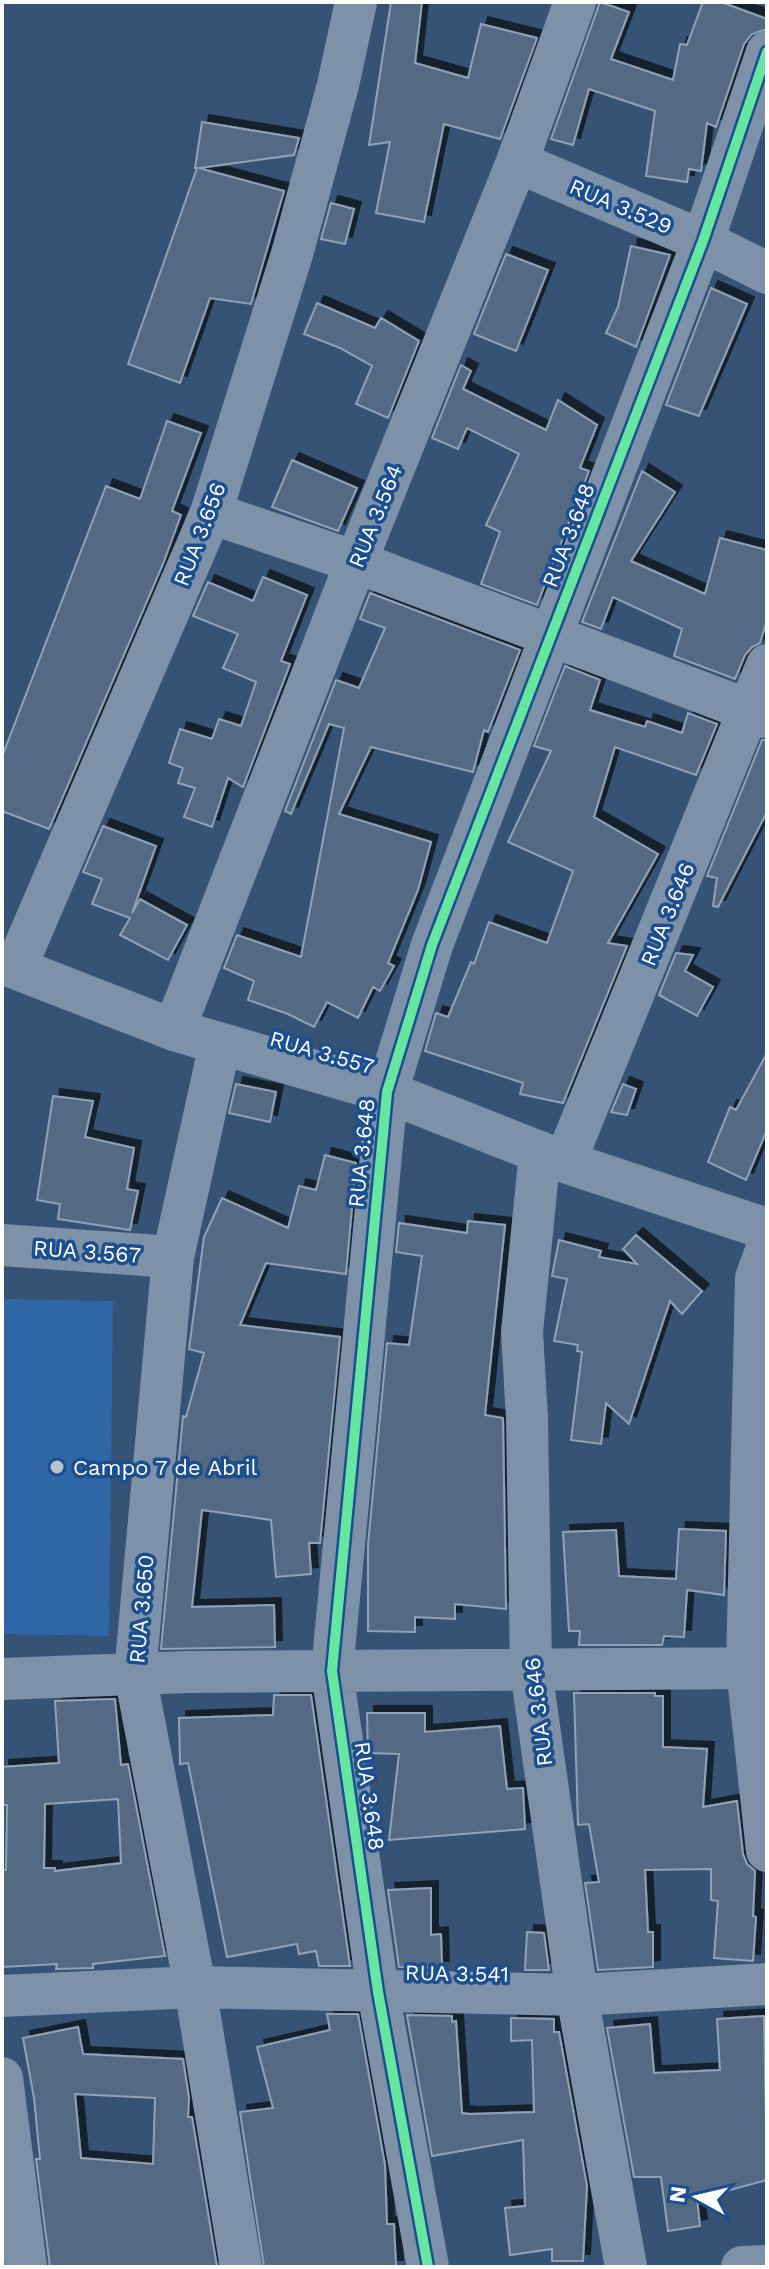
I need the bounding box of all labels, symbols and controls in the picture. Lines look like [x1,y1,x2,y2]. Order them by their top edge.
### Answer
street label: RUA 3.529 [566,174,676,239]
street label: RUA 3.564 [343,461,407,571]
street label: RUA 3.656 [168,479,231,589]
street label: RUA 3.648 [537,480,600,591]
street label: RUA 3.646 [635,859,700,970]
street label: RUA 3.557 [267,1026,377,1079]
street label: RUA 3.648 [343,1097,380,1209]
street label: RUA 3.567 [32,1235,142,1268]
place label: Campo 7 de Abril [73,1455,258,1480]
marker: Campo 7 de Abril [48,1458,66,1476]
street label: RUA 3.650 [124,1554,159,1664]
street label: RUA 3.646 [519,1656,558,1768]
street label: RUA 3.648 [350,1740,390,1852]
street label: RUA 3.541 [405,1960,509,1987]
north arrow [657,2157,737,2237]
text: N [664,2184,691,2204]

